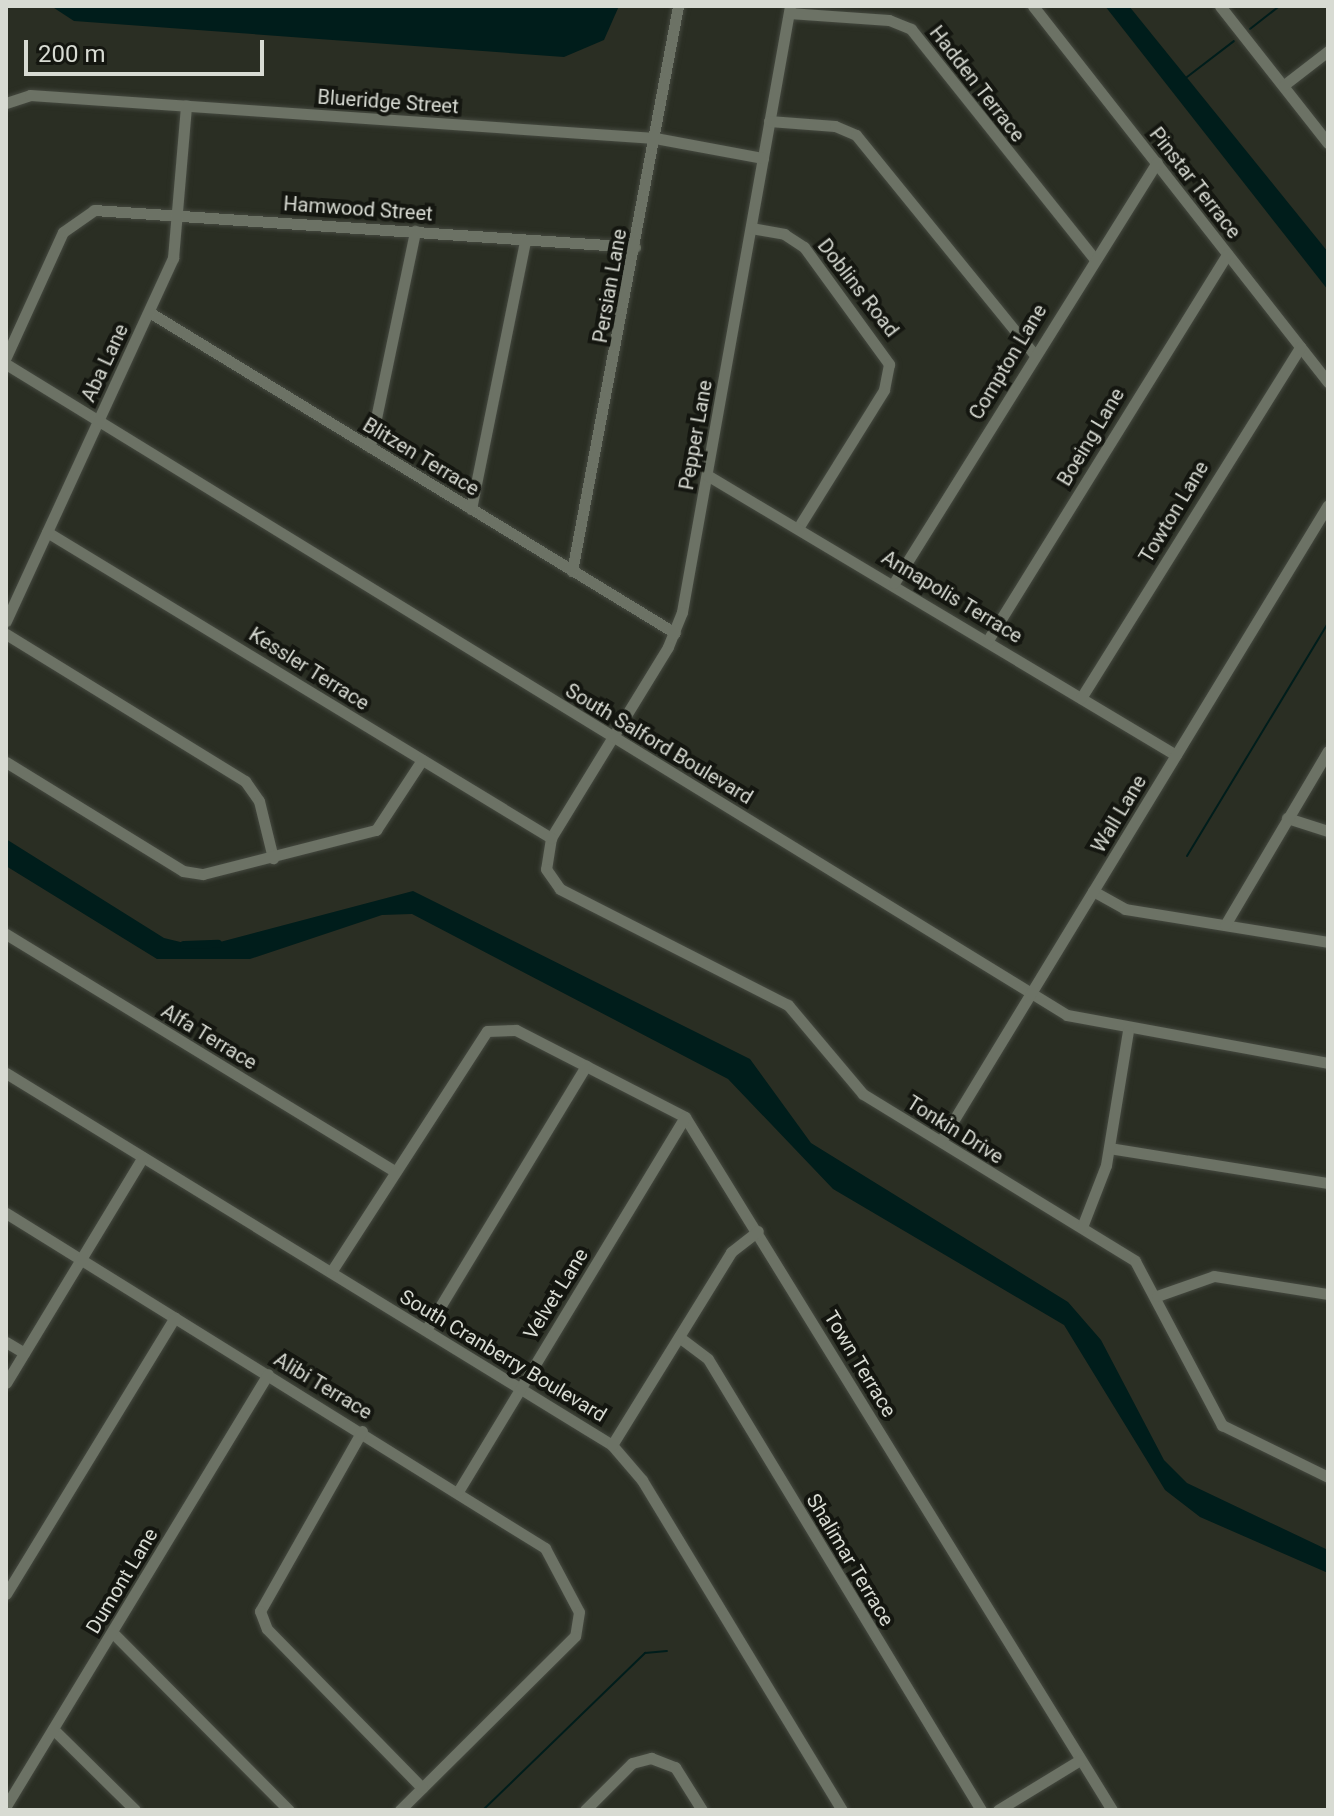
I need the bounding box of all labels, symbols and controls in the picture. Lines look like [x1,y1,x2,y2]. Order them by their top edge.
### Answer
street label: Hadden Terrace [924,21,1030,147]
scale bar [28,24,268,74]
text: 200 m [38,40,105,68]
street label: Blueridge Street [317,85,459,119]
street label: Pinstar Terrace [1144,123,1246,243]
street label: Hamwood Street [283,192,433,226]
street label: Persian Lane [588,227,632,345]
street label: Doblins Road [812,234,904,342]
street label: Compton Lane [964,300,1052,424]
street label: Aba Lane [76,320,134,406]
street label: Pepper Lane [675,378,717,492]
street label: Boeing Lane [1052,384,1130,490]
street label: Blitzen Terrace [358,413,484,501]
street label: Towton Lane [1134,457,1214,567]
street label: Annapolis Terrace [877,545,1027,649]
street label: Kessler Terrace [244,622,374,716]
street label: South Salford Boulevard [561,679,757,809]
street label: Wall Lane [1086,771,1152,857]
street label: Alfa Terrace [157,999,261,1075]
street label: Tonkin Drive [902,1091,1008,1169]
street label: Velvet Lane [519,1244,593,1344]
street label: South Cranberry Boulevard [395,1285,611,1427]
street label: Town Terrace [819,1306,901,1422]
street label: Alibi Terrace [269,1347,377,1425]
street label: Shalimar Terrace [801,1489,899,1631]
street label: Dumont Lane [81,1524,163,1638]

